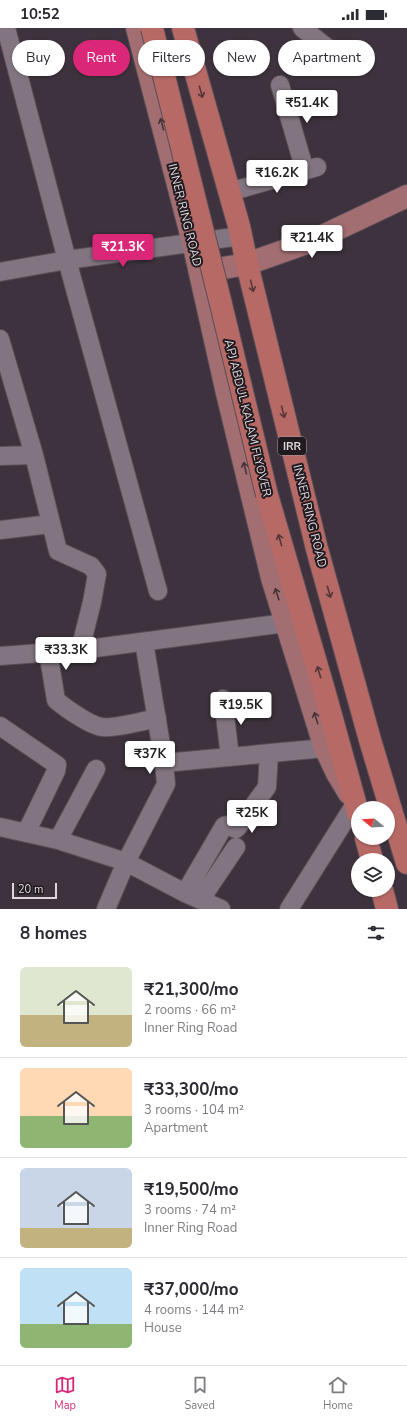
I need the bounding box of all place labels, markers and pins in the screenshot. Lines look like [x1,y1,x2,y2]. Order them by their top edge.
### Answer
pin: ₹51.4K [274,90,340,124]
pin: ₹16.2K [244,160,310,194]
pin: ₹21.4K [279,225,345,259]
pin: ₹21.3K [90,234,156,268]
pin: ₹33.3K [33,637,99,671]
pin: ₹19.5K [208,692,274,726]
pin: ₹37K [126,741,174,775]
pin: ₹25K [228,800,276,834]

